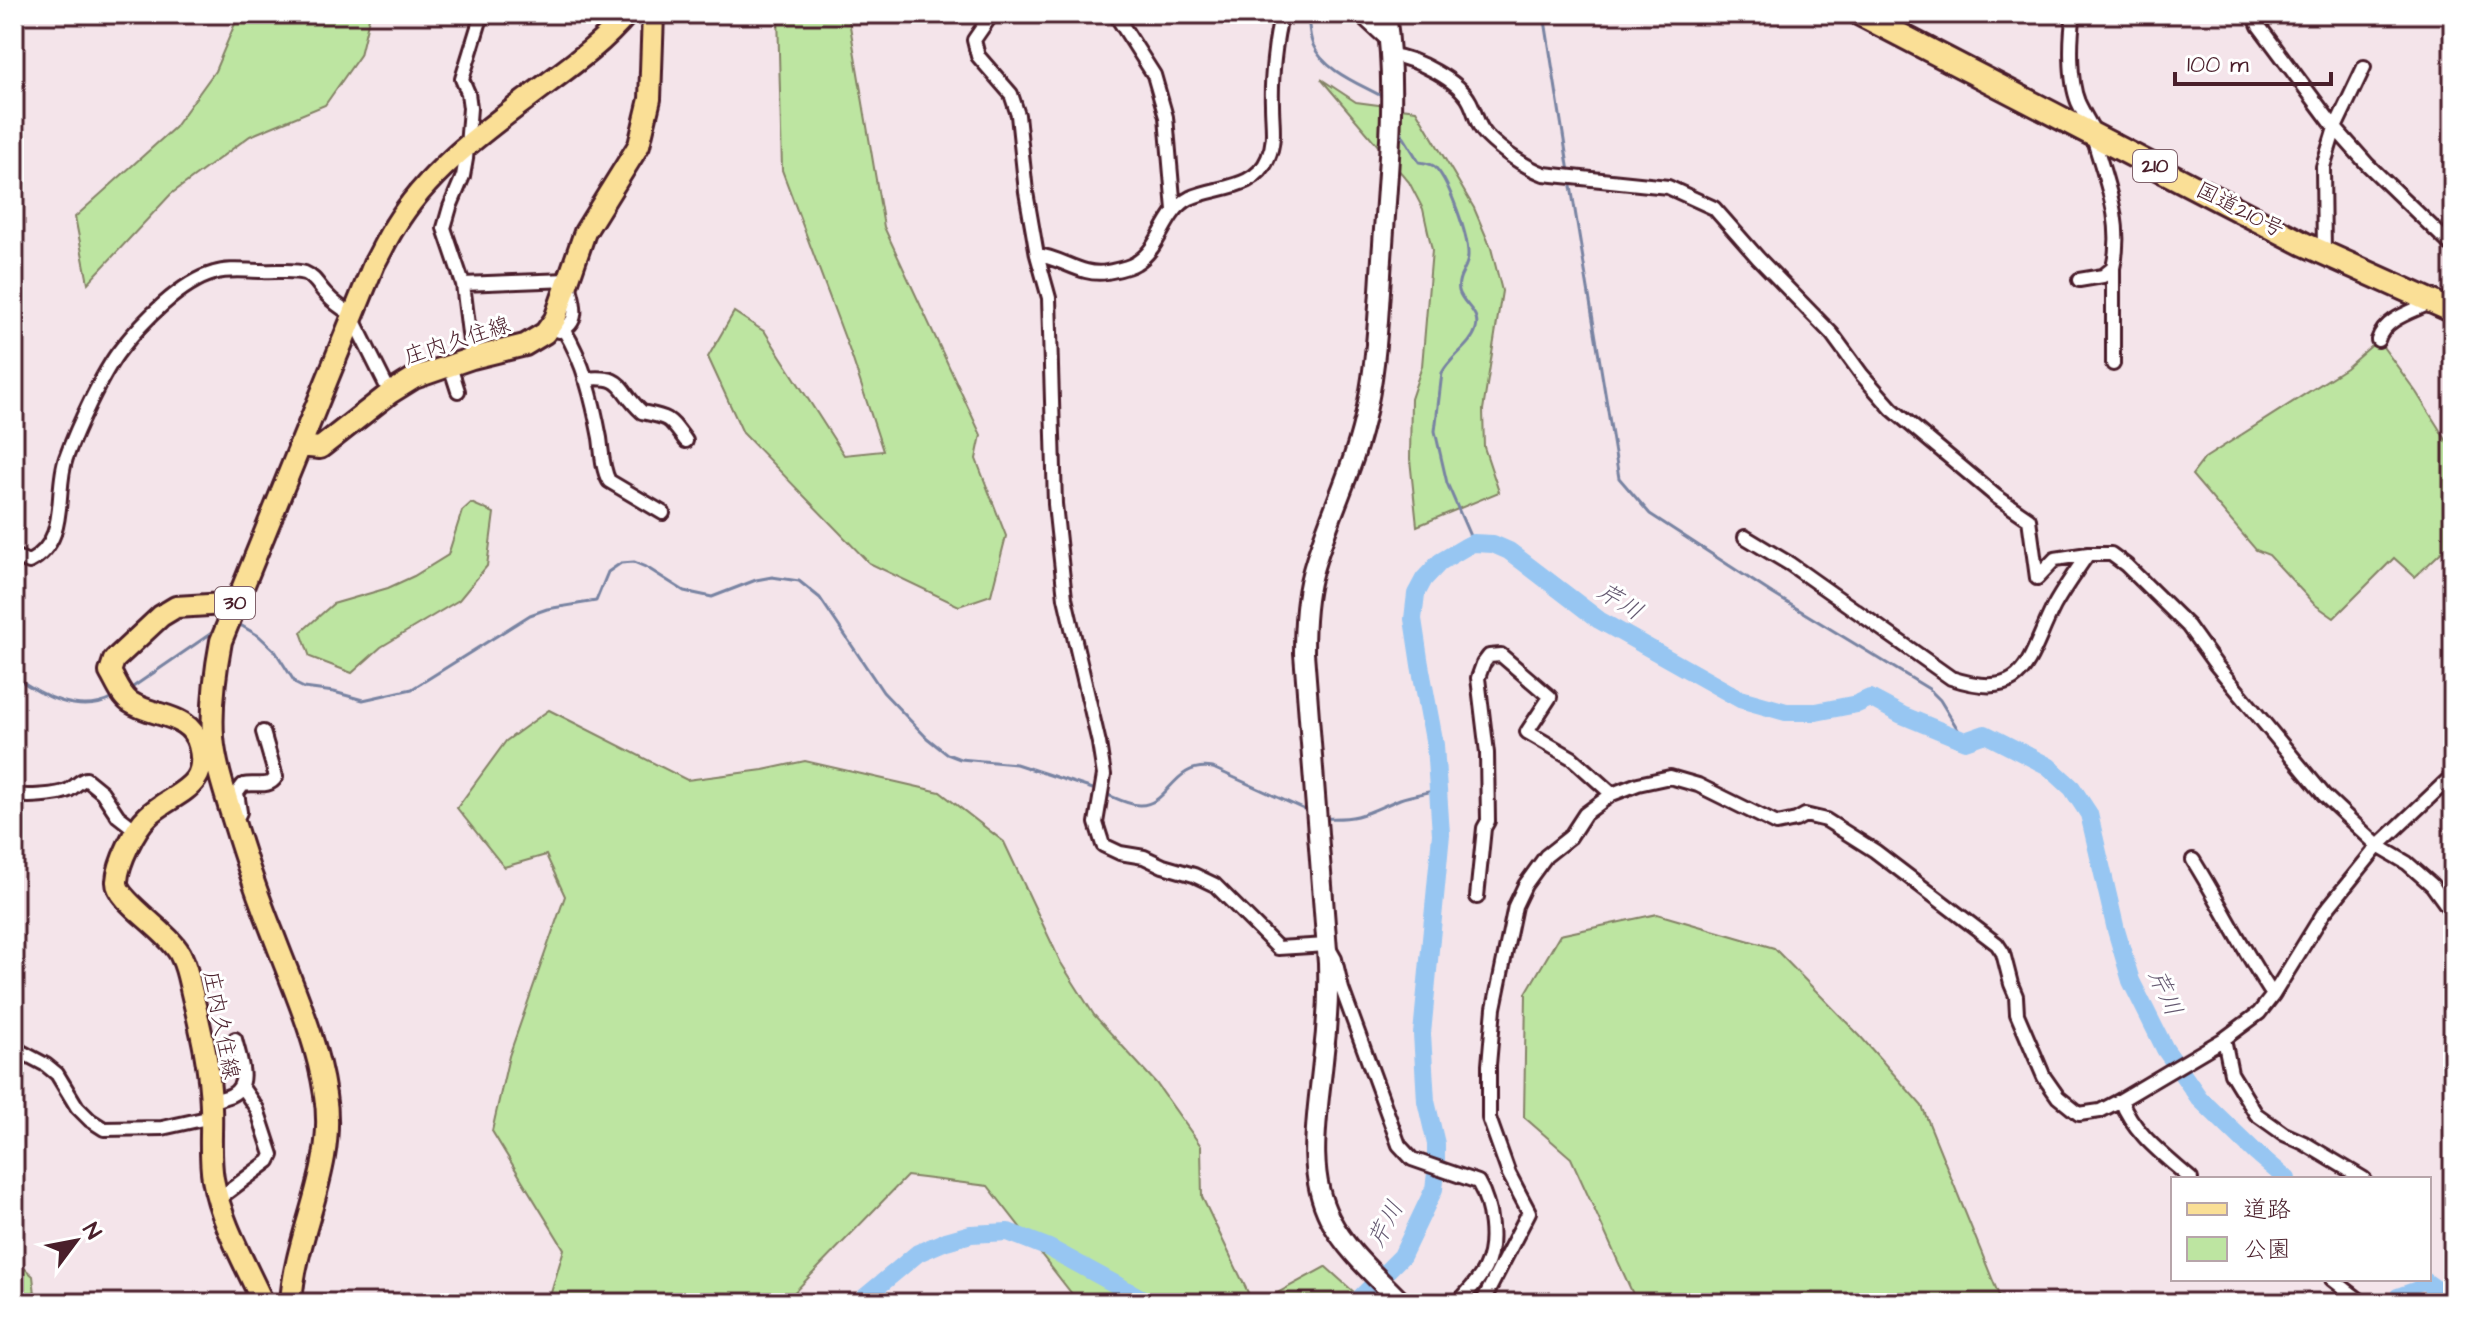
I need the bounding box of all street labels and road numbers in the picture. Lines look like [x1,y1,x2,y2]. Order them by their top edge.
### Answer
road number: 210 [2133,150,2177,182]
street label: 国道210号 [2191,175,2289,245]
street label: 庄内久住線 [400,309,514,373]
road number: 30 [215,587,255,619]
street label: 庄内久住線 [195,968,247,1082]

